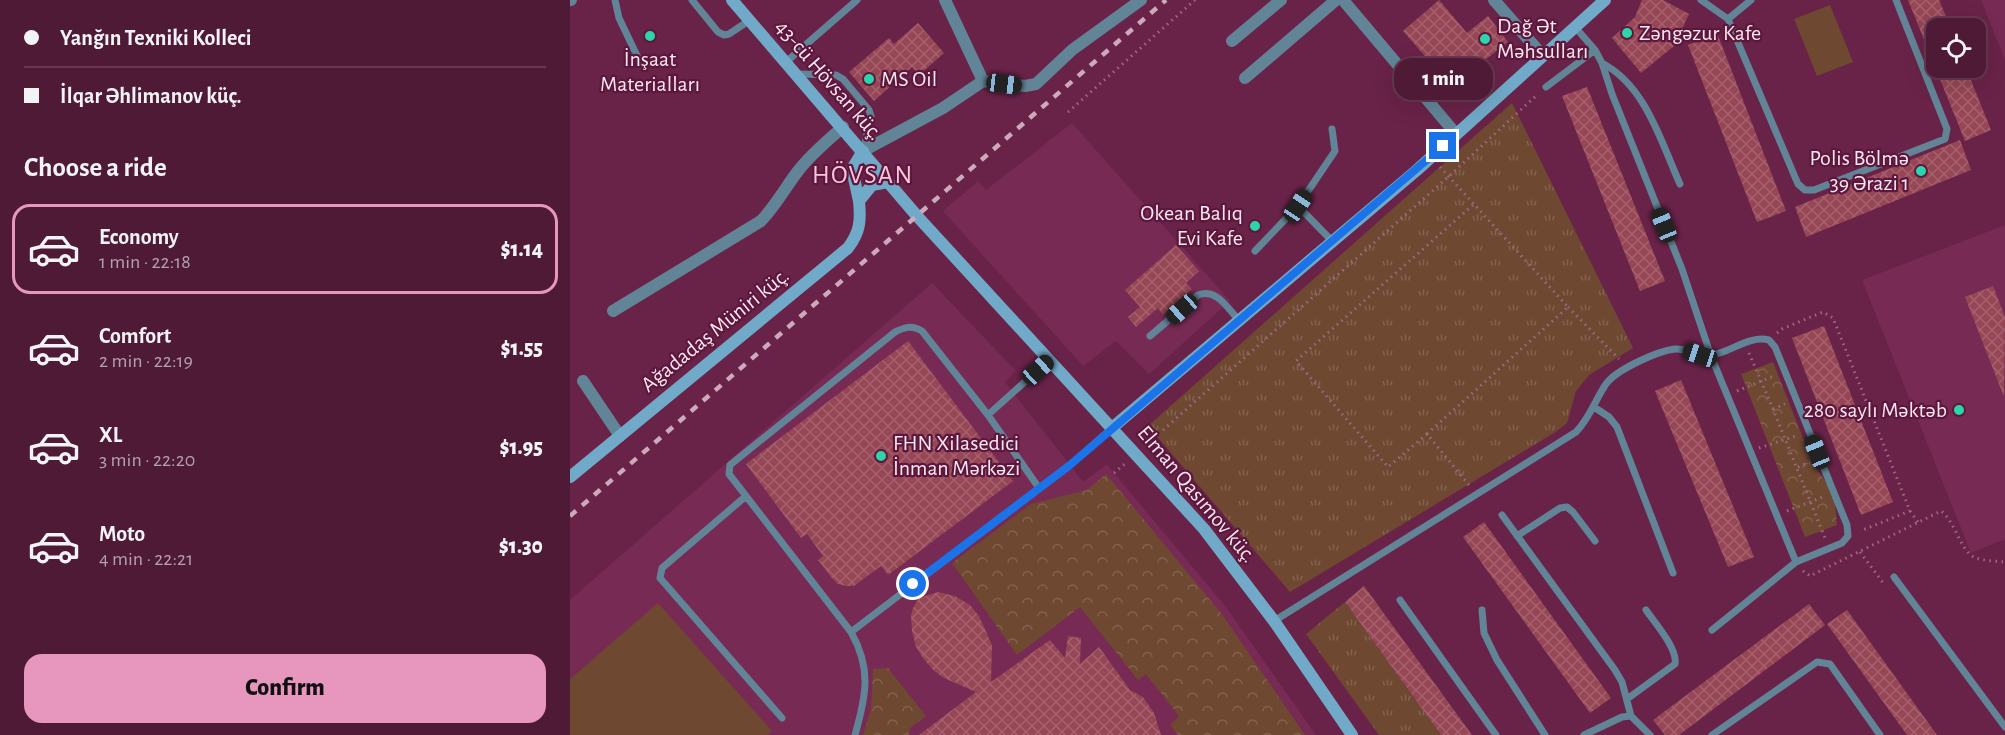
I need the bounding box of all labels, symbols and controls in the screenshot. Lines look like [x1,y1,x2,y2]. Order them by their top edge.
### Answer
place label: Dağ Ət Məhsulları [1497,15,1588,62]
street label: 43-cü Hövsan küç. [771,16,887,144]
map controls [1926,18,1986,78]
button: locate [1926,18,1986,78]
place label: Zəngəzur Kafe [1639,22,1761,44]
marker: Zəngəzur Kafe [1620,26,1634,40]
text: Yanğın Texniki Kolleci [60,27,252,49]
marker: İnşaat Materialları [643,29,657,43]
marker: Dağ Ət Məhsulları [1478,32,1492,46]
place label: İnşaat Materialları [600,48,700,95]
callout: 1 min [1394,59,1492,101]
place label: MS Oil [881,68,937,90]
text: 1 min [1422,69,1465,89]
marker: MS Oil [862,72,876,86]
car [985,73,1023,95]
text: İlqar Əhlimanov küç. [60,85,242,107]
route end [1429,132,1456,159]
place label: Polis Bölmə 39 Ərazi 1 [1810,147,1909,194]
text: Choose a ride [24,154,167,181]
district label: HÖVSAN [812,161,914,188]
marker: Polis Bölmə 39 Ərazi 1 [1914,164,1928,178]
car [1280,186,1316,226]
place label: Okean Balıq Evi Kafe [1140,202,1243,249]
car [1649,205,1679,245]
marker: Okean Balıq Evi Kafe [1248,219,1262,233]
icon: car [27,222,81,276]
text: Economy [99,226,179,248]
text: $1.14 [500,238,543,260]
text: 1 min · 22:18 [99,252,191,272]
street label: Ağadadaş Müniri küç. [637,264,793,396]
car [1163,290,1201,328]
icon: car [27,321,81,375]
text: Comfort [99,325,171,347]
text: $1.55 [501,337,543,359]
car [1680,341,1720,369]
text: 2 min · 22:19 [99,351,193,371]
car [1019,351,1057,389]
place label: 280 saylı Məktəb [1804,399,1947,421]
marker: 280 saylı Məktəb [1952,403,1966,417]
icon: car [27,420,81,474]
street label: Elman Qasımov küç. [1134,421,1260,567]
text: XL [99,424,122,446]
place label: FHN Xilasedici İnman Mərkəzi [893,432,1020,479]
car [1802,432,1832,472]
text: $1.95 [499,436,543,458]
marker: FHN Xilasedici İnman Mərkəzi [874,449,888,463]
text: 3 min · 22:20 [99,450,195,470]
icon: car [27,519,81,573]
text: Moto [99,523,145,545]
text: $1.30 [499,535,543,557]
text: 4 min · 22:21 [99,549,193,569]
route start [899,570,926,597]
button: Confirm [24,654,546,723]

